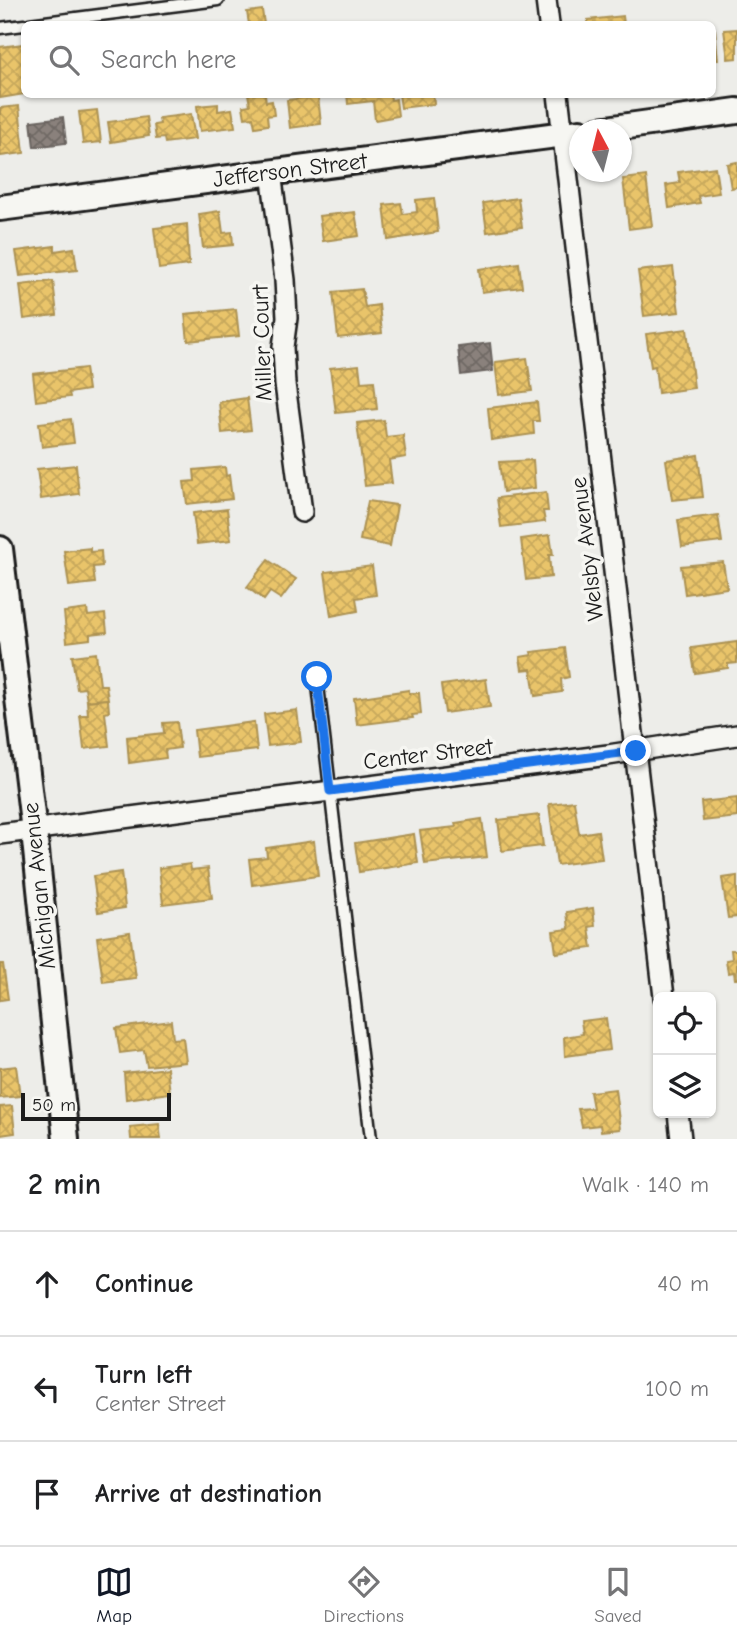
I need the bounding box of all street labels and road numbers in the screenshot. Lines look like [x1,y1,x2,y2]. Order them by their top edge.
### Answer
street label: Jefferson Street [212,147,370,193]
street label: Miller Court [246,283,278,402]
street label: Welsby Avenue [565,476,609,622]
street label: Center Street [362,732,496,775]
street label: Michigan Avenue [17,801,61,971]

